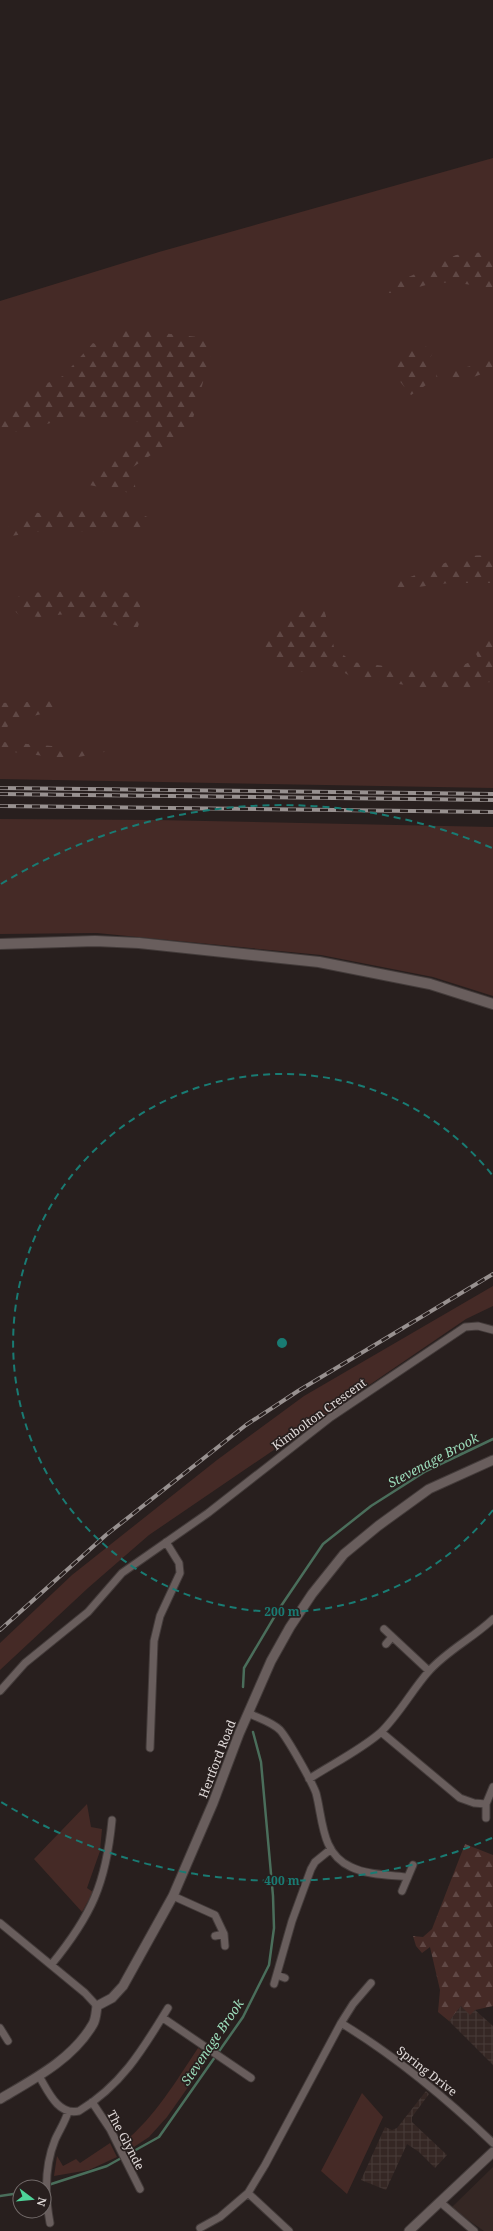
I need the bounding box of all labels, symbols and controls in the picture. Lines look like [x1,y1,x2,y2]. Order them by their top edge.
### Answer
centre of rings [275,1336,289,1350]
street label: Kimbolton Crescent [268,1374,370,1454]
water label: Stevenage Brook [384,1428,482,1492]
text: 200 m [264,1603,300,1620]
street label: Hertford Road [194,1717,240,1800]
text: 400 m [264,1872,300,1889]
water label: Stevenage Brook [176,1995,248,2089]
street label: Spring Drive [393,2042,461,2100]
street label: The Glynde [103,2107,149,2173]
north arrow [12,2179,52,2219]
text: N [34,2196,50,2208]

